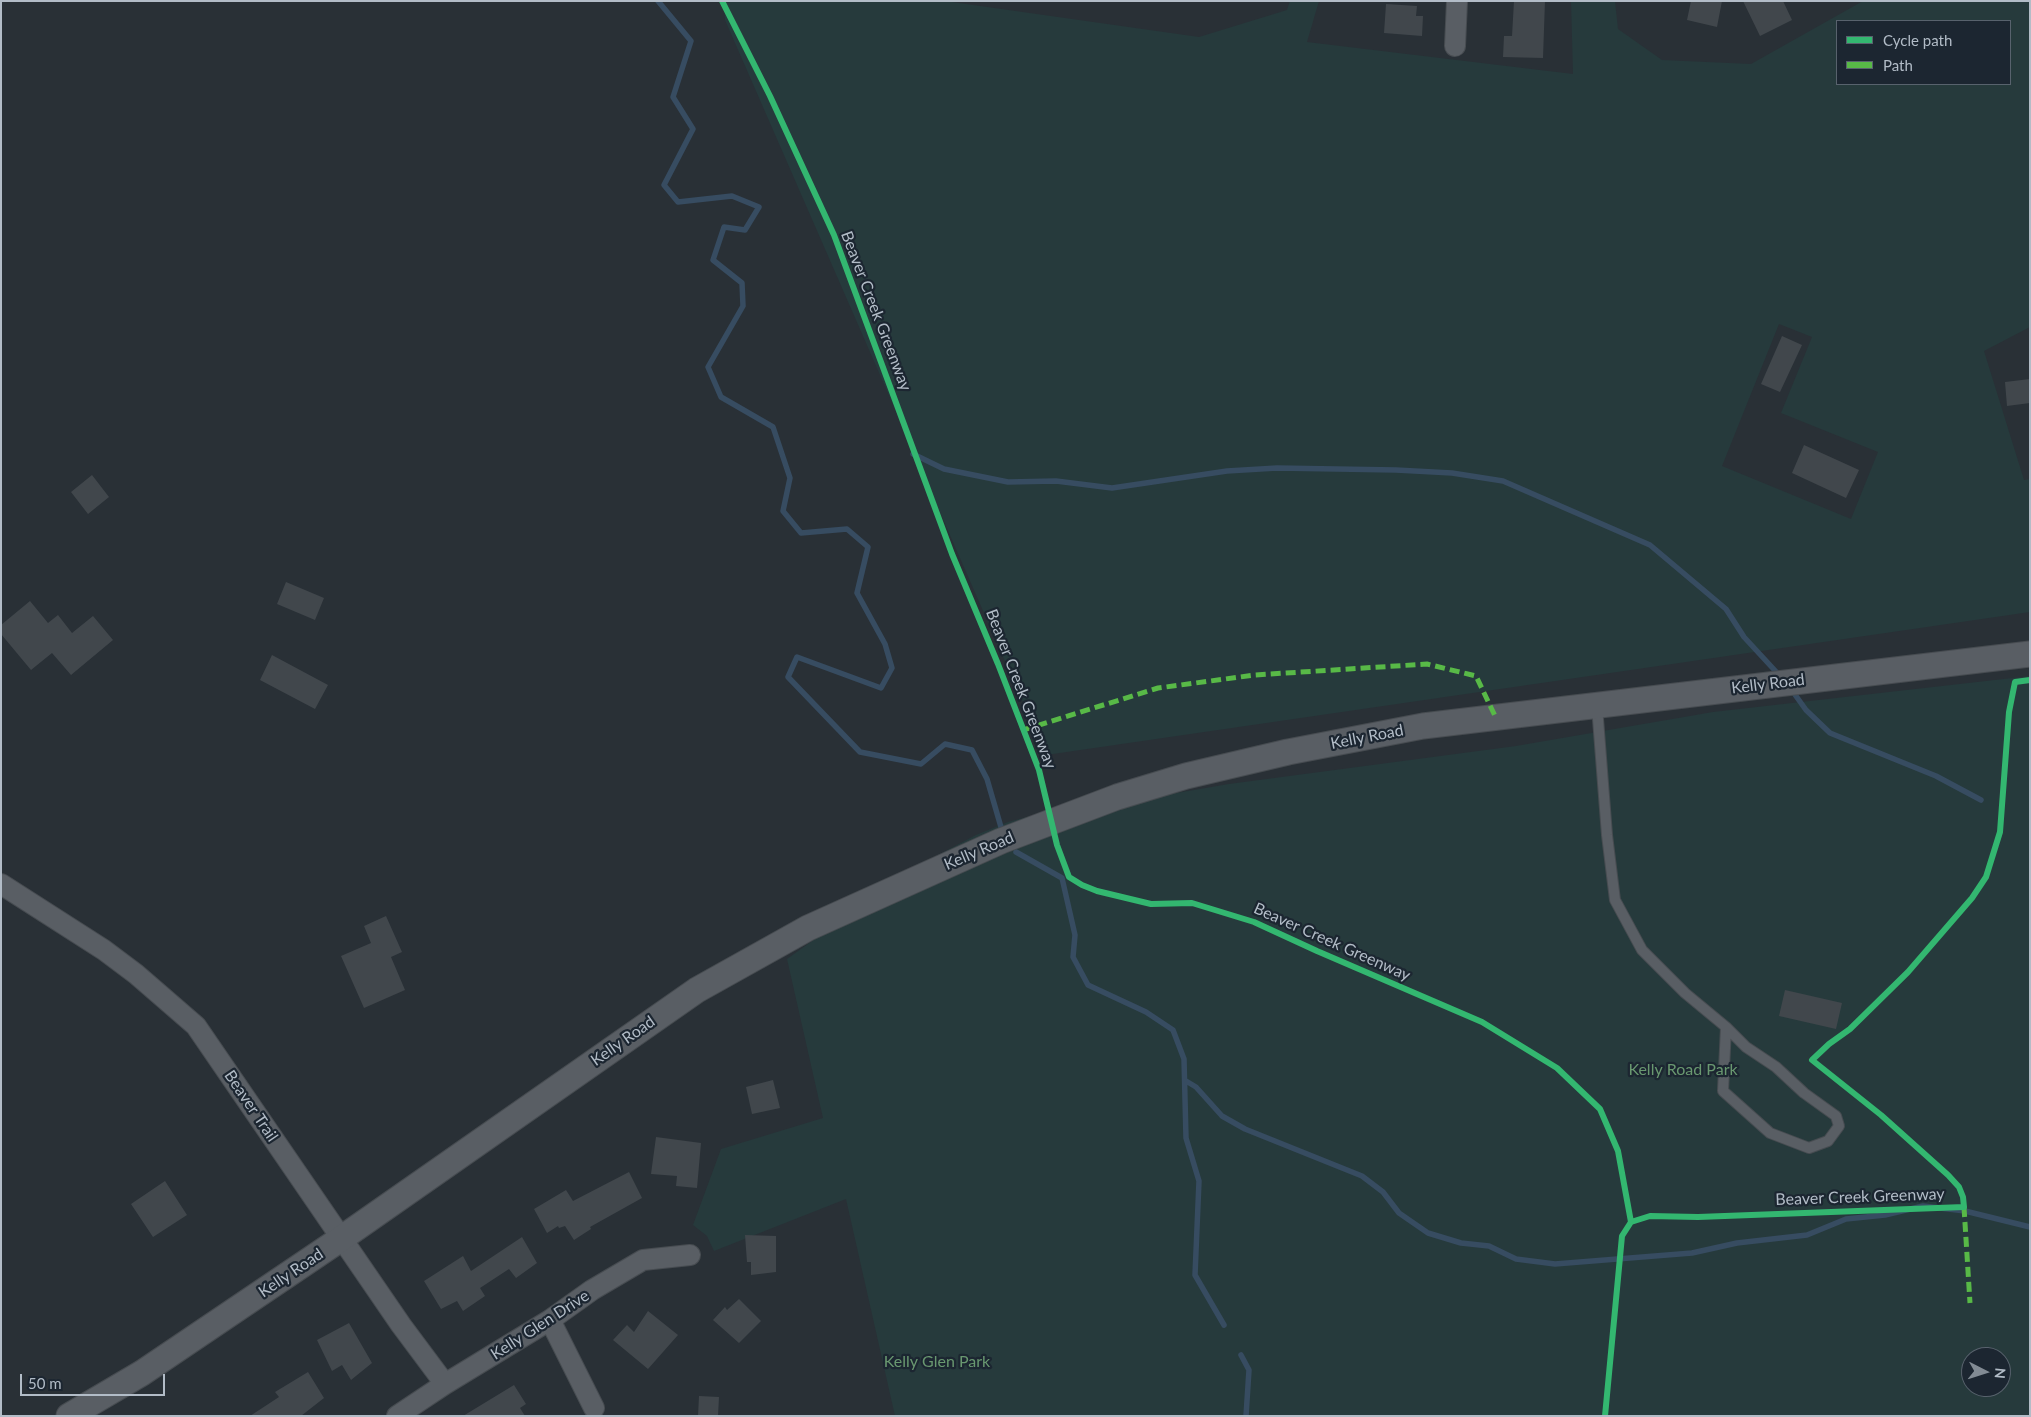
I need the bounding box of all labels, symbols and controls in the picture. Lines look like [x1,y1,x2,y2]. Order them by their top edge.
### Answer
legend [1836,20,2011,85]
text: Cycle path [1883,31,1952,49]
text: Path [1883,56,1913,74]
street label: Beaver Creek Greenway [837,228,915,394]
street label: Beaver Creek Greenway [982,606,1060,772]
street label: Kelly Road [1730,670,1806,698]
street label: Kelly Road [1329,721,1405,753]
street label: Kelly Road [941,828,1017,874]
street label: Beaver Creek Greenway [1251,899,1413,985]
street label: Kelly Road [587,1012,659,1070]
park label: Kelly Road Park [1628,1060,1738,1080]
street label: Beaver Trail [220,1067,282,1145]
street label: Beaver Creek Greenway [1775,1184,1945,1210]
street label: Kelly Road [255,1244,327,1302]
street label: Kelly Glen Drive [487,1286,593,1364]
north arrow [1961,1347,2011,1397]
park label: Kelly Glen Park [884,1352,990,1372]
scale bar [22,1364,168,1396]
text: N [1992,1367,2009,1379]
text: 50 m [28,1374,62,1392]

